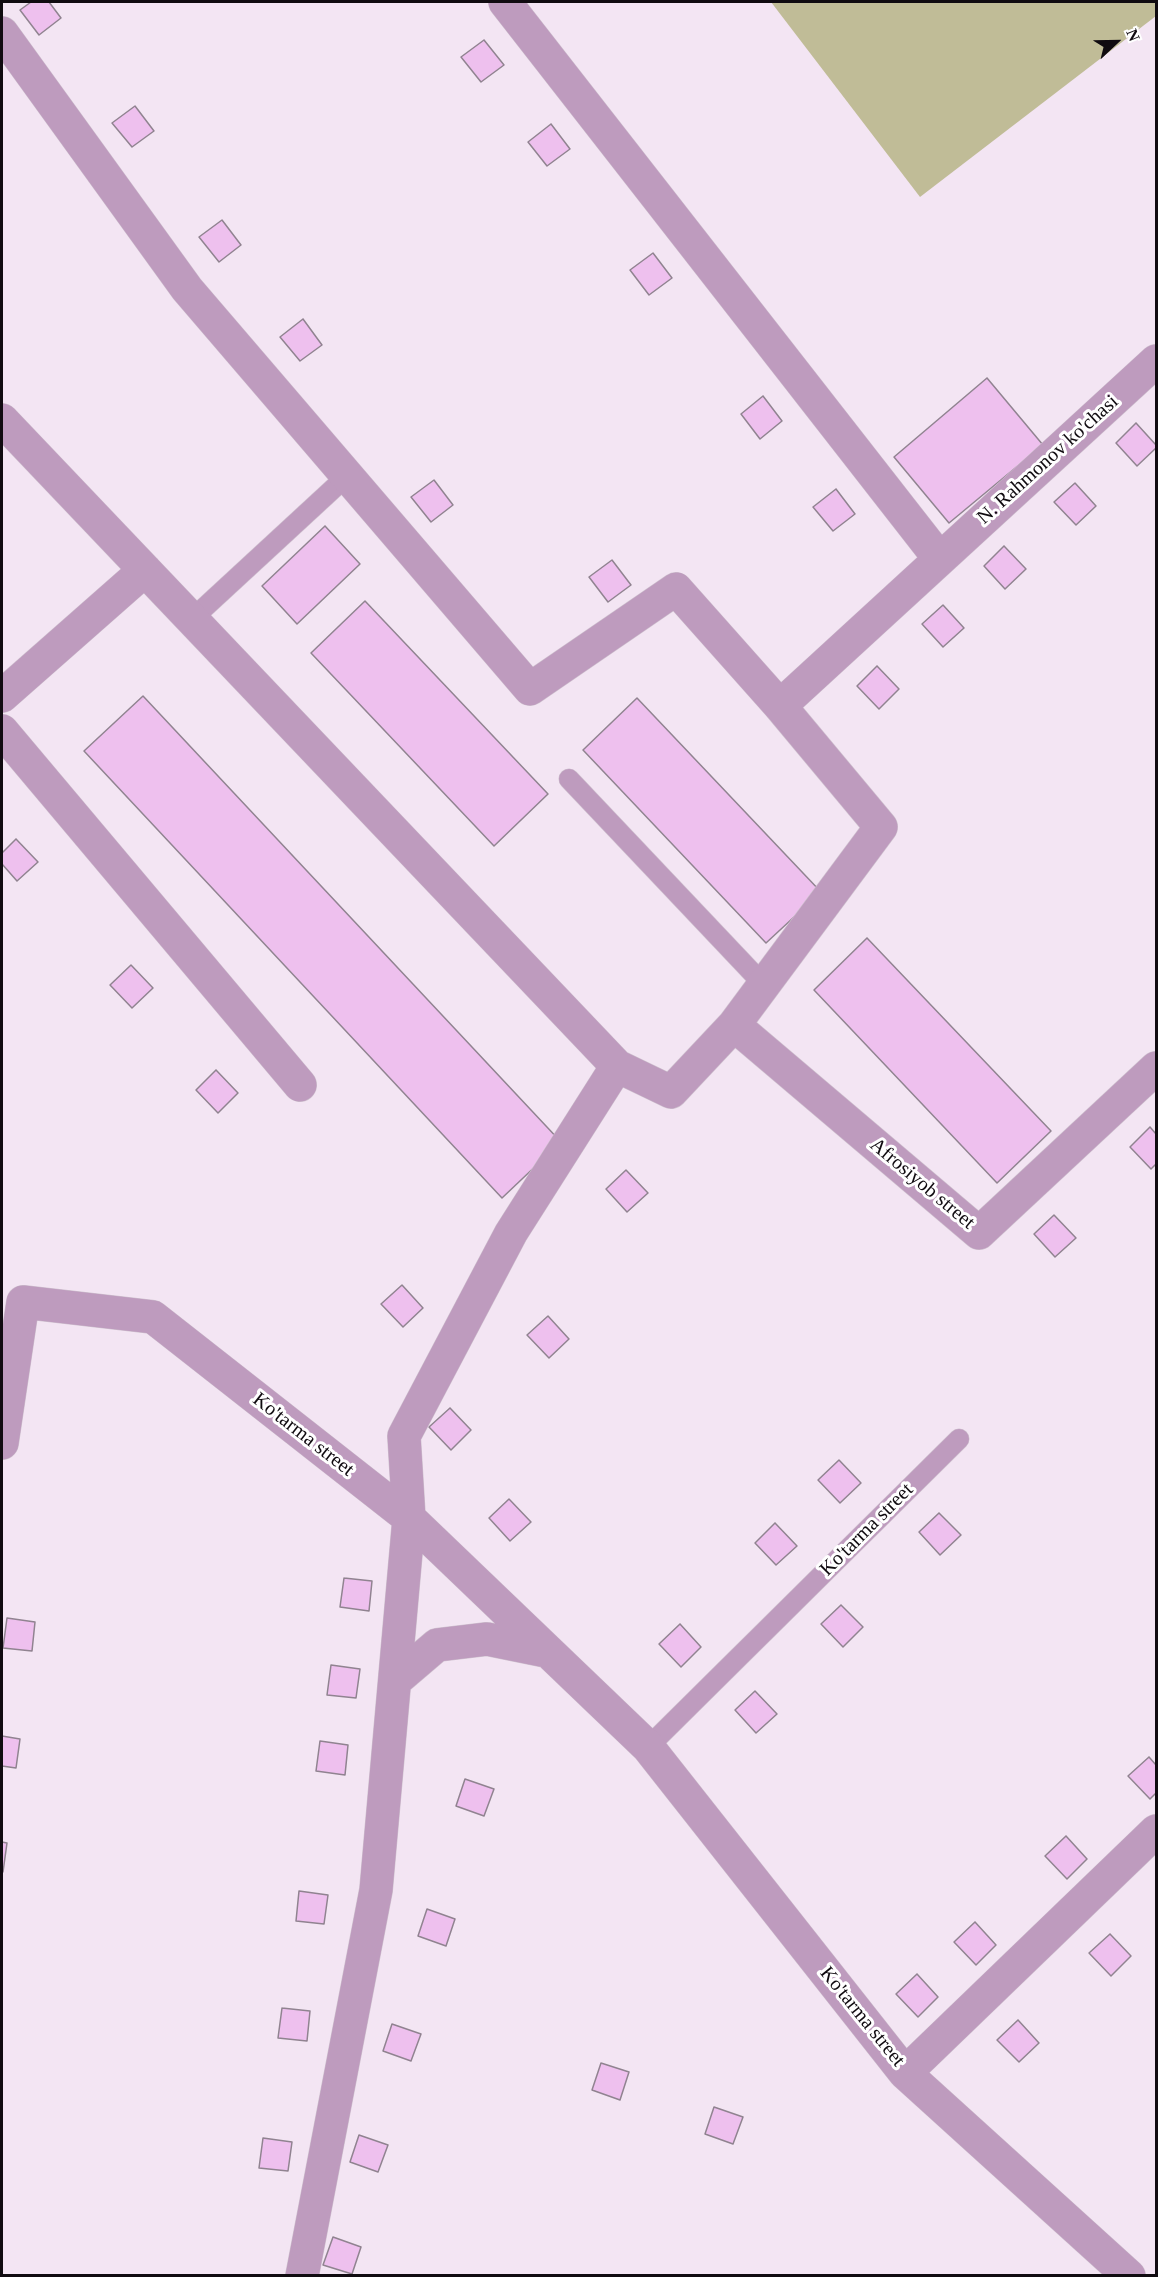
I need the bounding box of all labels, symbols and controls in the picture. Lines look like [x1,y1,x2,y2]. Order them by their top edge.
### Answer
north arrow [1086,12,1146,72]
text: N [1123,27,1143,44]
street label: N. Rahmonov ko'chasi [972,390,1124,530]
street label: Afrosiyob street [865,1133,979,1235]
street label: Ko'tarma street [248,1388,358,1482]
street label: Ko'tarma street [815,1478,919,1582]
street label: Ko'tarma street [814,1962,910,2072]

